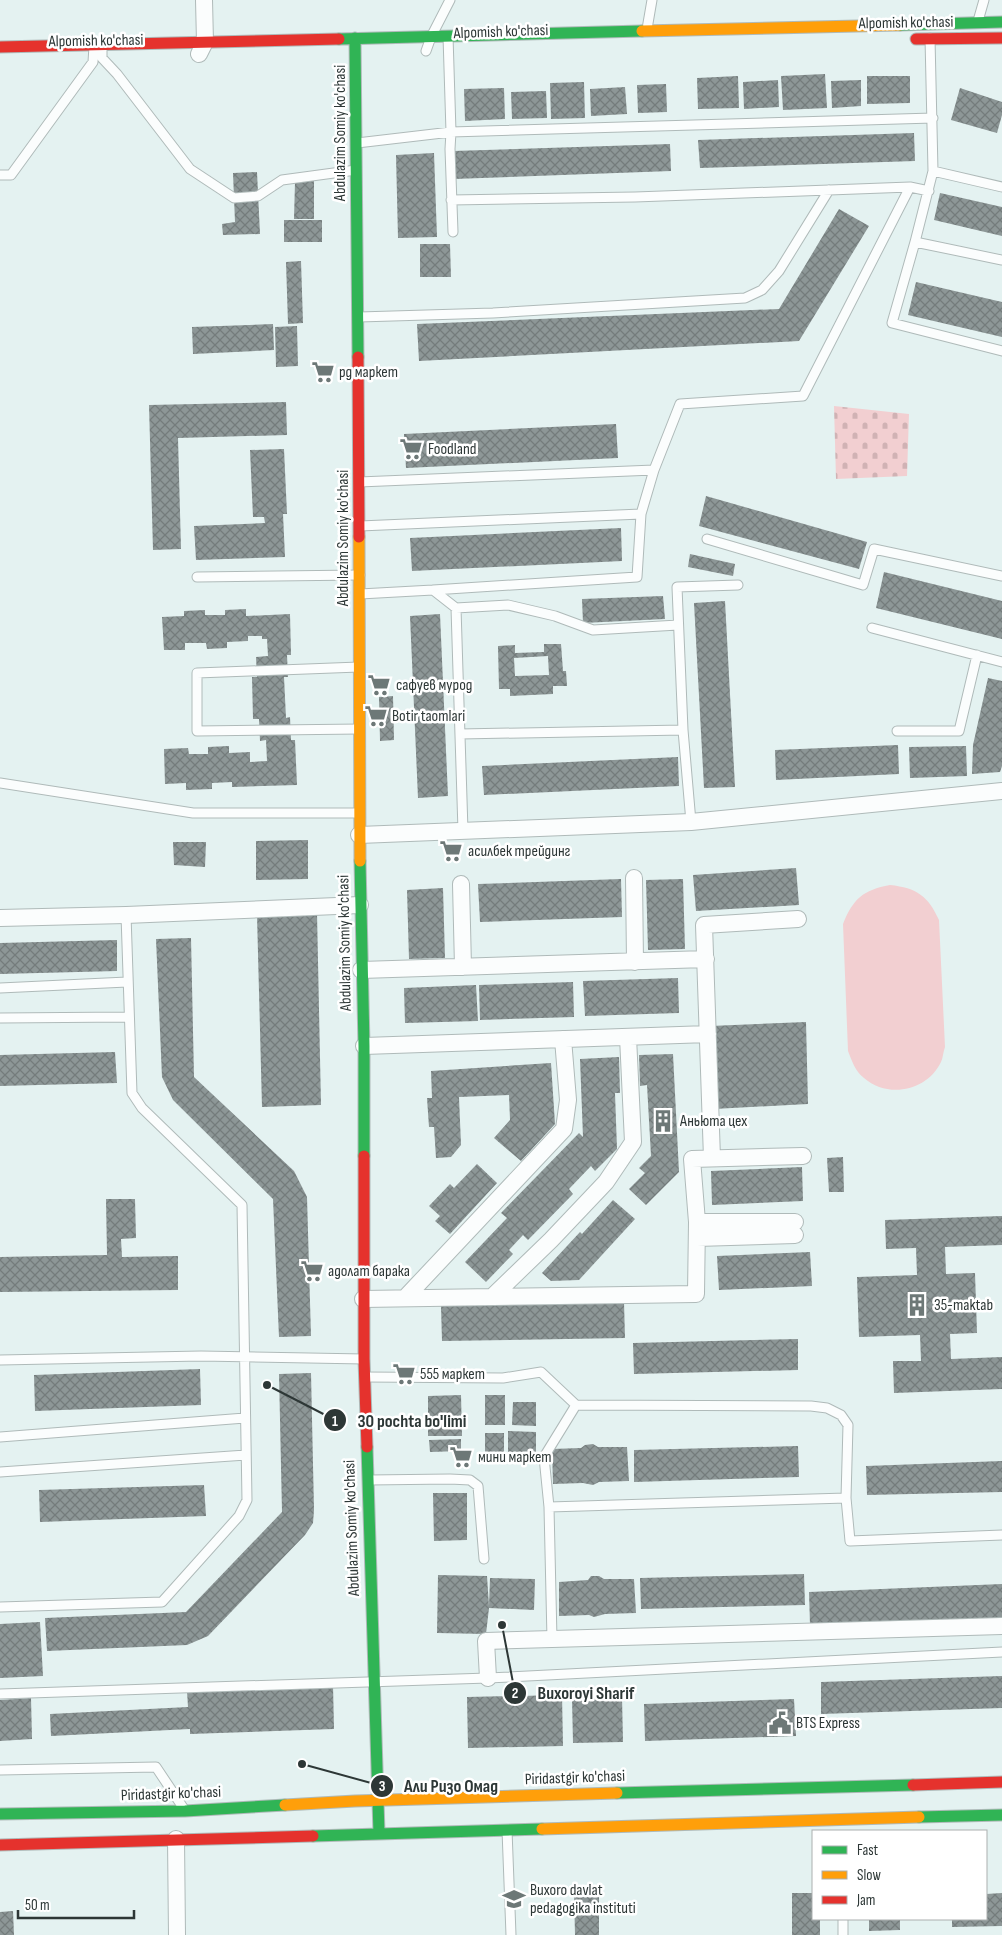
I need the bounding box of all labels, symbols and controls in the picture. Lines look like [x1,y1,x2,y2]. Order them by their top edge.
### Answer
street label: Alpomish ko'chasi [857,13,954,33]
street label: Alpomish ko'chasi [452,21,549,43]
street label: Alpomish ko'chasi [47,31,144,51]
street label: Abdulazim Somiy ko'chasi [331,65,350,202]
supermarket icon: рд маркет [310,359,336,385]
place label: рд маркет [339,363,398,382]
supermarket icon: Foodland [398,436,424,462]
place label: Foodland [428,440,476,459]
street label: Abdulazim Somiy ko'chasi [334,470,353,607]
supermarket icon: сафуев мурод [366,672,392,698]
place label: сафуев мурод [396,676,472,695]
supermarket icon: Botir taomlari [363,703,389,729]
place label: Botir taomlari [392,707,465,726]
supermarket icon: асилбек трейдинг [438,838,464,864]
place label: асилбек трейдинг [468,842,571,861]
street label: Abdulazim Somiy ko'chasi [334,875,356,1012]
building icon: Аньюта цех [650,1108,676,1134]
place label: Аньюта цех [679,1112,747,1131]
supermarket icon: адолат барака [299,1258,325,1284]
place label: адолат барака [328,1262,410,1281]
building icon: 35-maktab [904,1292,930,1318]
place label: 35-maktab [934,1296,993,1315]
supermarket icon: 555 маркет [391,1361,417,1387]
place label: 555 маркет [420,1365,485,1384]
callout: 30 pochta bo'limi [322,1404,476,1437]
text: 30 pochta bo'limi [358,1411,466,1432]
text: 1 [332,1412,338,1431]
supermarket icon: мини маркет [448,1444,474,1470]
place label: мини маркет [478,1448,552,1467]
street label: Abdulazim Somiy ko'chasi [340,1460,364,1597]
callout: Buxoroyi Sharif [502,1677,644,1710]
text: Buxoroyi Sharif [538,1683,635,1704]
text: 2 [512,1684,518,1703]
public building icon: BTS Express [767,1710,793,1736]
place label: BTS Express [796,1714,860,1733]
street label: Piridastgir ko'chasi [525,1767,626,1789]
callout: Али Ризо Омад [369,1769,508,1802]
text: Али Ризо Омад [403,1776,498,1797]
text: 3 [379,1777,386,1796]
street label: Piridastgir ko'chasi [121,1783,222,1805]
legend [812,1830,987,1920]
text: Fast [857,1841,879,1860]
text: Slow [857,1866,881,1885]
place label: Buxoro davlat pedagogika instituti [530,1881,636,1918]
school or university icon: Buxoro davlat pedagogika instituti [501,1886,527,1912]
scale bar [18,1888,134,1920]
text: Jam [856,1891,875,1910]
text: 50 m [25,1896,50,1915]

